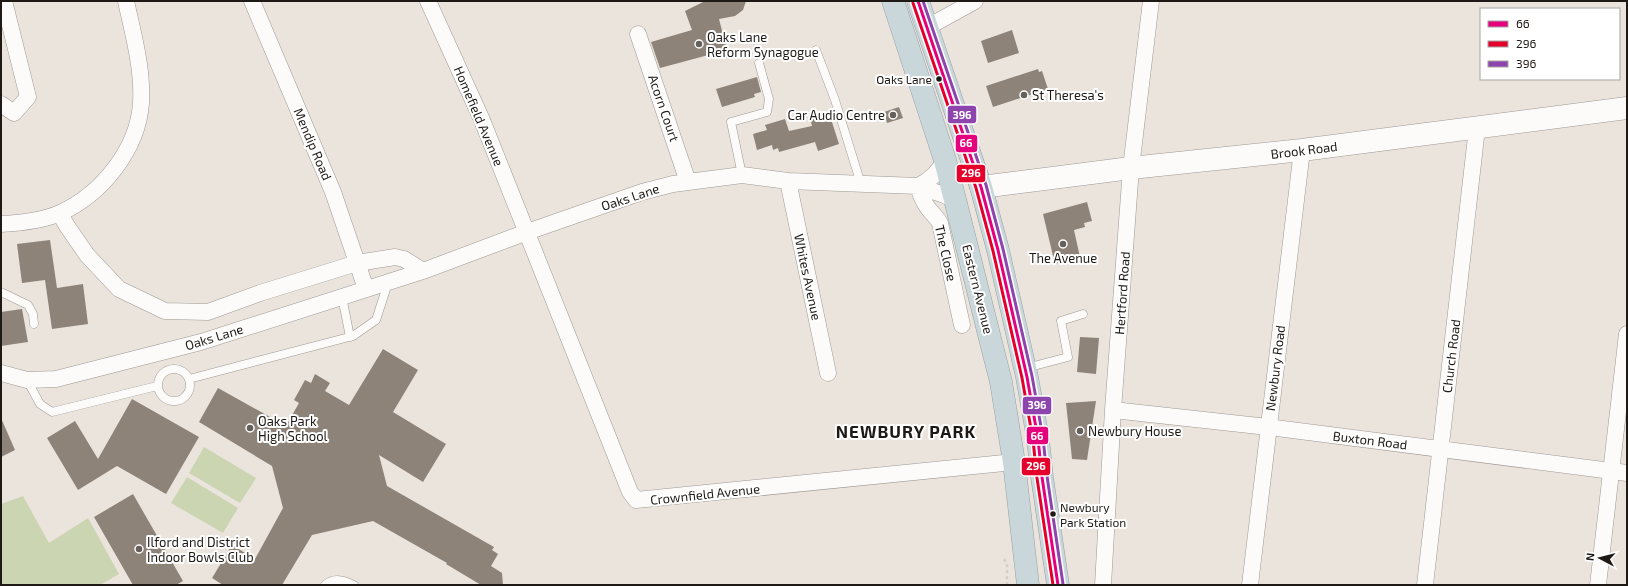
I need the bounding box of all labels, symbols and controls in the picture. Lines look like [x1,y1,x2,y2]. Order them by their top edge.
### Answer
legend [1480,8,1620,80]
text: 66 [1516,16,1530,30]
place label: Oaks Lane Reform Synagogue [707,29,819,60]
text: 296 [1516,36,1537,50]
marker: Oaks Lane Reform Synagogue [694,39,704,49]
text: 396 [1516,56,1537,70]
street label: Homefield Avenue [451,64,507,168]
street label: Acorn Court [645,72,683,144]
place label: Oaks Lane [876,72,932,86]
marker: Oaks Lane [934,74,944,84]
place label: St Theresa's [1032,87,1104,103]
marker: St Theresa's [1019,90,1029,100]
street label: Mendip Road [291,105,335,183]
line badge: 396 [947,105,977,124]
place label: Car Audio Centre [788,107,885,123]
text: 396 [952,108,972,121]
marker: Car Audio Centre [888,110,898,120]
line badge: 66 [955,134,978,153]
text: 66 [960,136,973,149]
street label: Brook Road [1270,138,1338,162]
line badge: 296 [956,164,986,183]
text: 296 [961,166,981,179]
street label: Oaks Lane [599,180,661,214]
street label: The Close [932,223,960,283]
street label: Whites Avenue [791,232,825,322]
marker: The Avenue [1058,239,1068,249]
street label: Eastern Avenue [959,242,997,336]
place label: The Avenue [1029,250,1097,266]
street label: Hertford Road [1111,251,1133,335]
street label: Church Road [1439,318,1463,394]
street label: Oaks Lane [183,321,245,353]
street label: Newbury Road [1262,324,1288,412]
line badge: 396 [1022,396,1052,415]
text: 396 [1027,398,1047,411]
place label: Oaks Park High School [258,413,328,444]
district label: NEWBURY PARK [836,421,976,441]
marker: Oaks Park High School [245,423,255,433]
place label: Newbury House [1088,423,1181,439]
line badge: 66 [1026,426,1049,445]
marker: Newbury House [1075,426,1085,436]
street label: Buxton Road [1332,427,1408,453]
text: 66 [1031,429,1044,442]
line badge: 296 [1021,457,1051,476]
text: 296 [1026,459,1046,472]
street label: Crownfield Avenue [649,480,761,508]
place label: Newbury Park Station [1060,500,1126,529]
marker: Newbury Park Station [1048,509,1058,519]
place label: Ilford and District Indoor Bowls Club [147,534,254,565]
north arrow [1580,538,1620,578]
marker: Ilford and District Indoor Bowls Club [134,544,144,554]
text: N [1583,552,1597,561]

